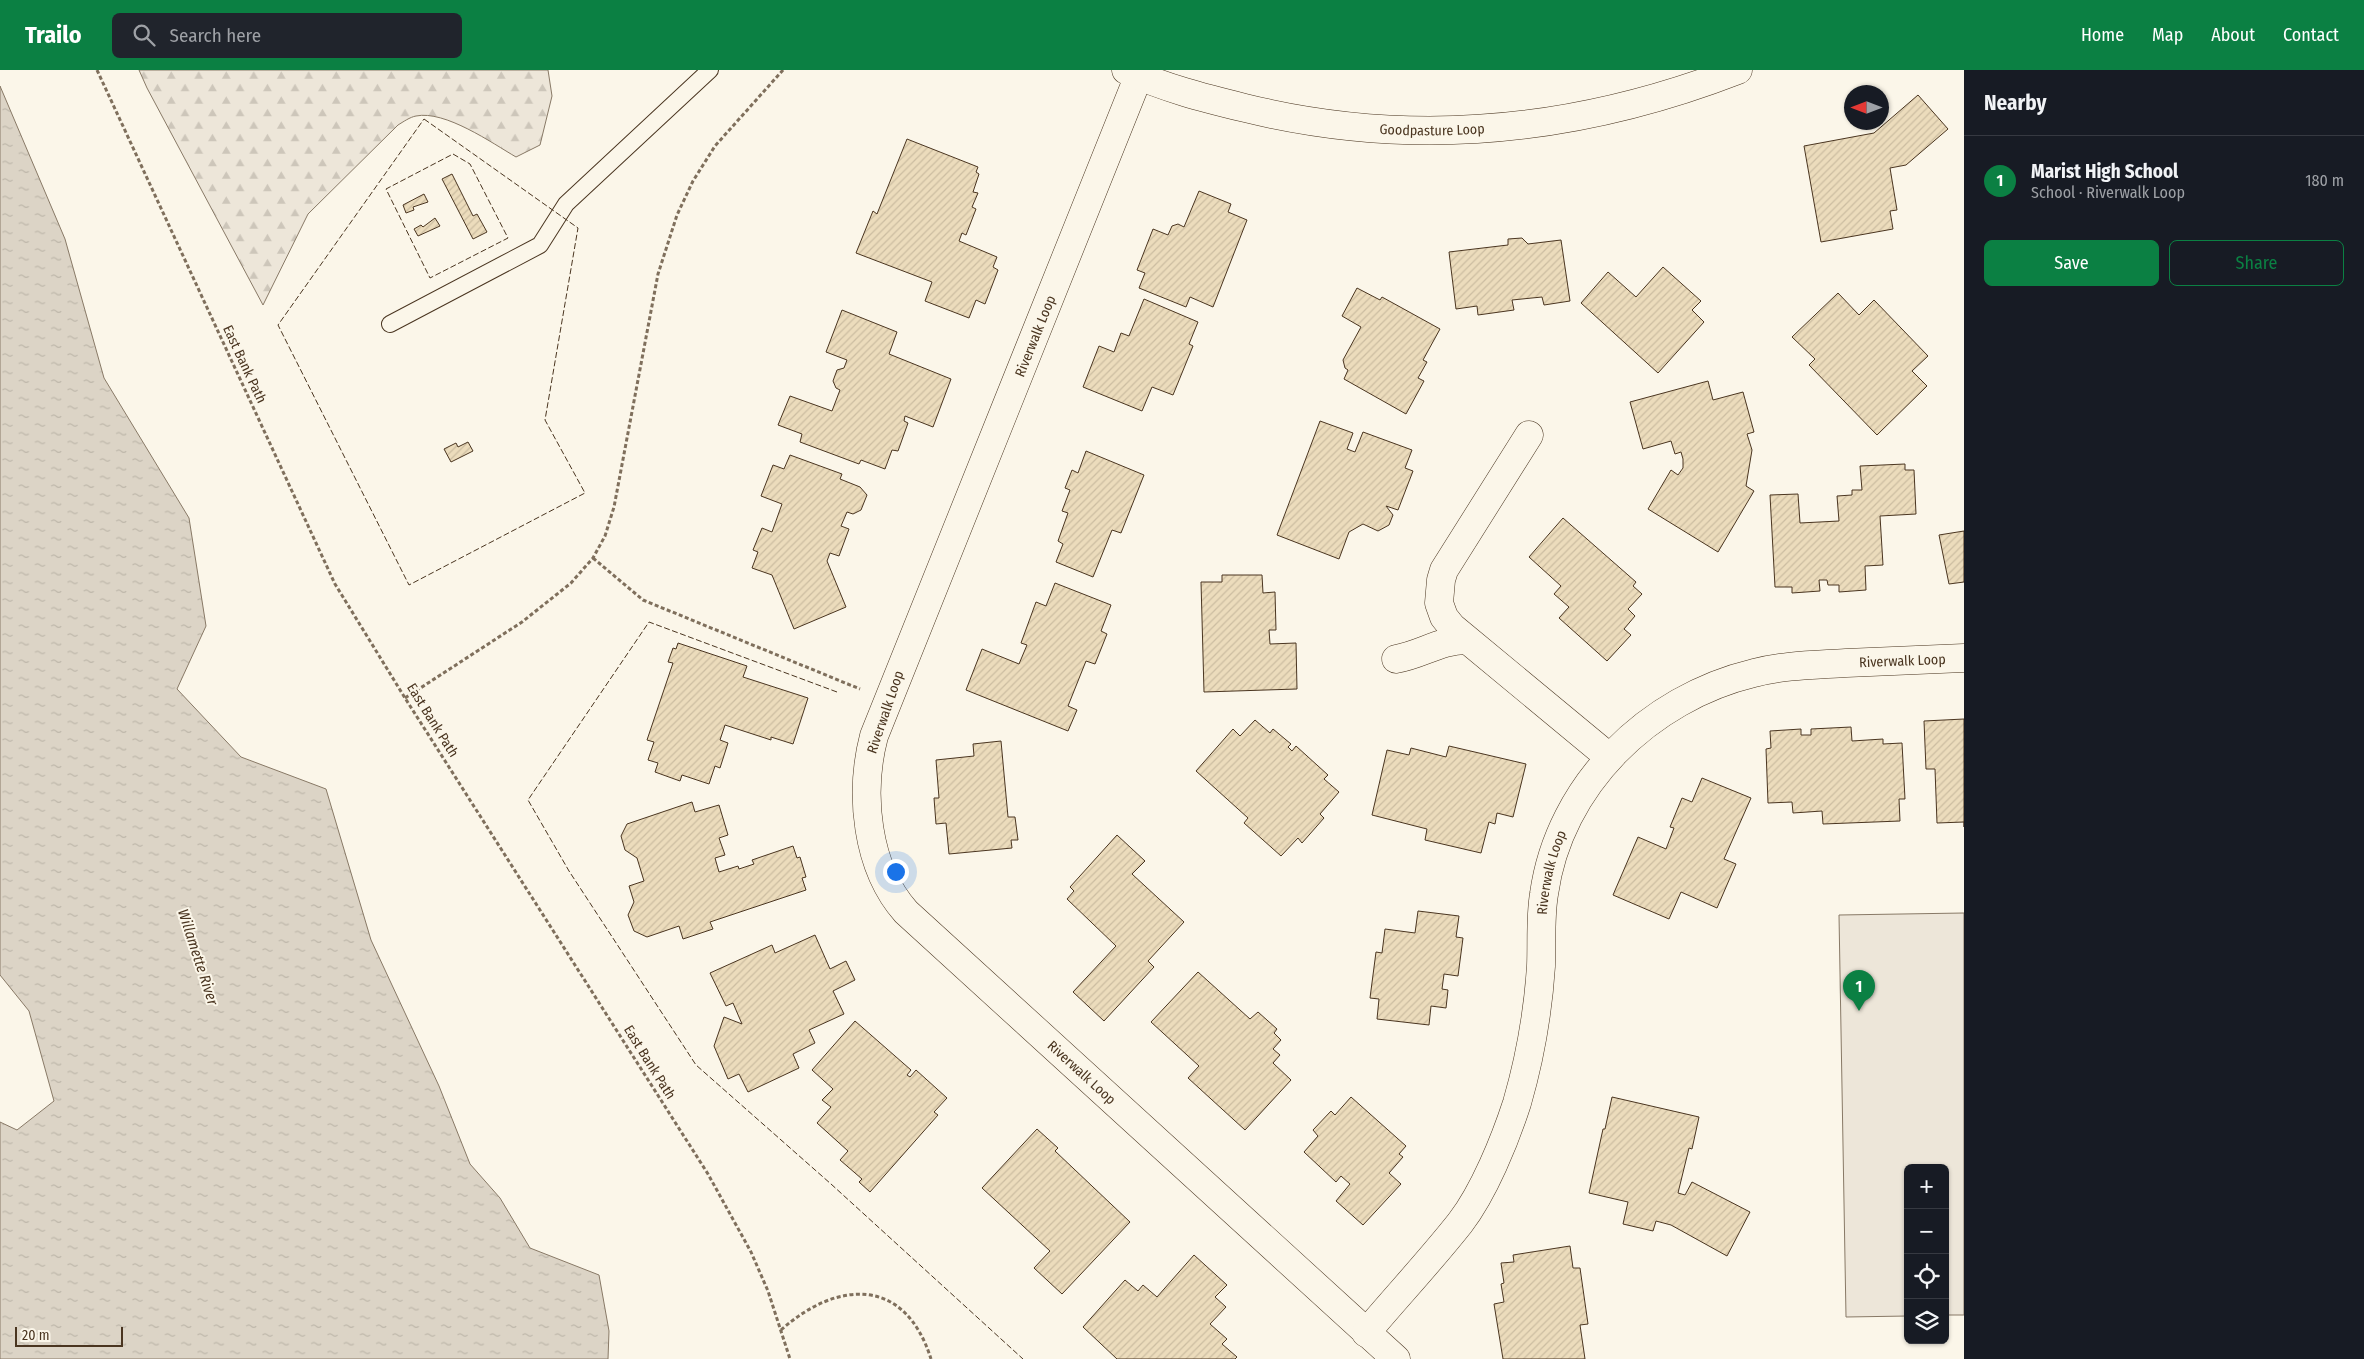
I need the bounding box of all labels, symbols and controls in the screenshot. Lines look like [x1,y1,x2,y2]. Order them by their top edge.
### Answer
search box [112,13,462,58]
text: Trailo [25,21,82,49]
icon: search [130,21,158,49]
text: Search here [170,24,261,47]
text: Home [2081,24,2124,46]
text: Map [2152,24,2183,46]
text: About [2211,24,2255,46]
text: Contact [2283,24,2339,46]
north arrow [1844,85,1889,130]
text: Nearby [1984,90,2046,116]
street label: Goodpasture Loop [1379,120,1485,139]
text: Marist High School [2031,160,2178,183]
text: 1 [1997,171,2003,190]
text: 180 m [2305,171,2344,190]
text: School · Riverwalk Loop [2031,183,2185,202]
button: Save [1984,240,2159,286]
button: Share [2169,240,2344,286]
street label: Riverwalk Loop [1011,293,1060,379]
street label: East Bank Path [219,322,270,406]
street label: Riverwalk Loop [1859,651,1946,671]
street label: Riverwalk Loop [863,669,908,756]
street label: East Bank Path [403,680,462,760]
street label: Riverwalk Loop [1534,828,1570,915]
your location [883,859,909,885]
water label: Willamette River [174,907,222,1008]
pin: 1 [1843,970,1875,1011]
street label: East Bank Path [620,1022,679,1102]
street label: Riverwalk Loop [1044,1037,1119,1108]
map controls [1904,1164,1949,1344]
button: + [1904,1164,1949,1209]
button: − [1904,1209,1949,1254]
button: locate [1904,1254,1949,1299]
button: layers [1904,1299,1949,1344]
scale bar [15,1324,122,1347]
text: 20 m [22,1327,50,1344]

